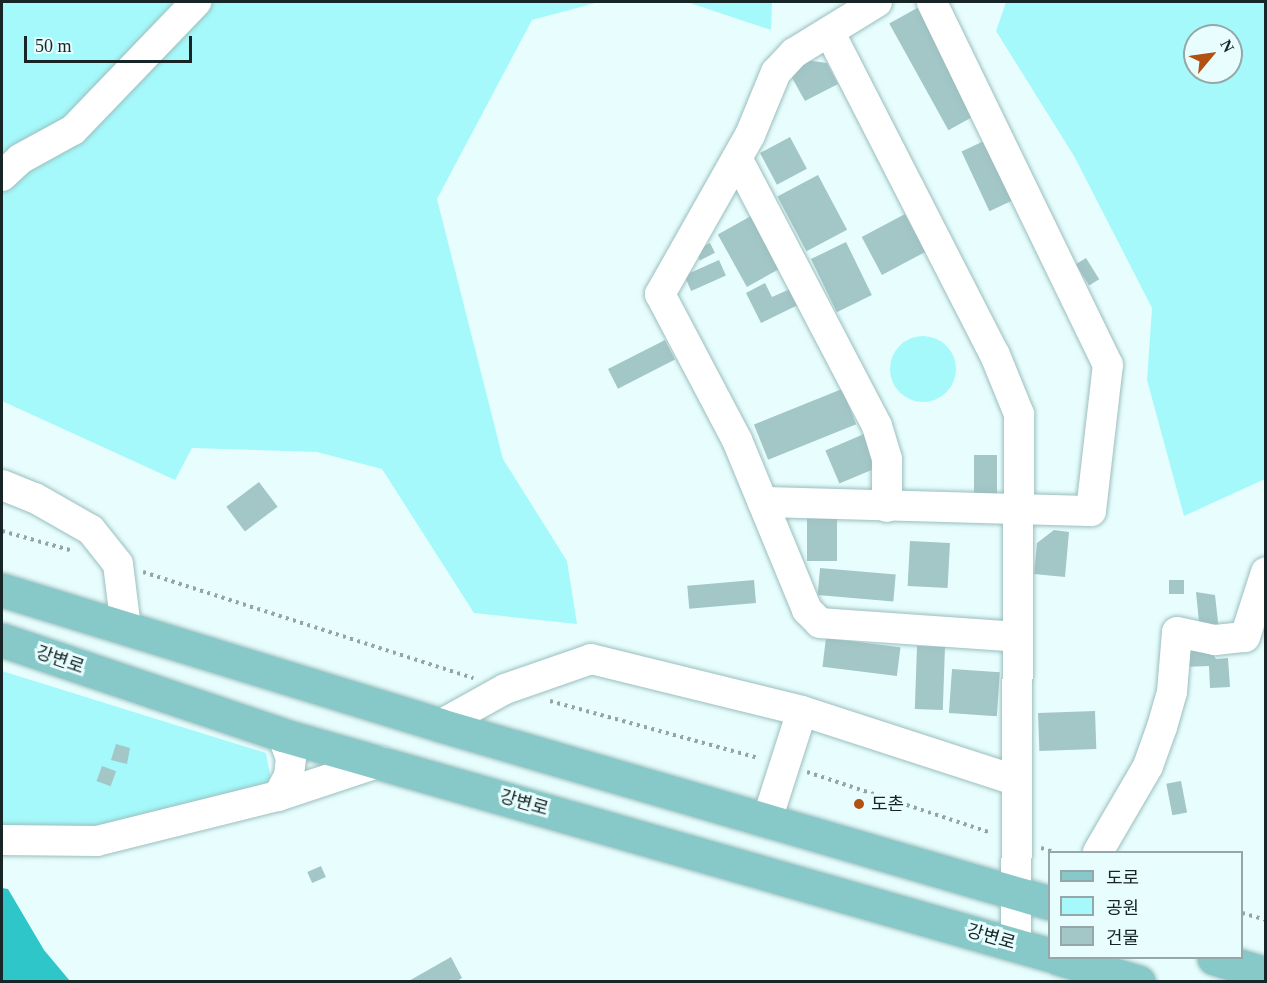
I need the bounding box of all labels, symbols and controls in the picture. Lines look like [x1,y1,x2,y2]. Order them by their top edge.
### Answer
scale bar [27,24,195,62]
north arrow [1183,24,1243,84]
text: 50 m [35,36,72,56]
text: N [1217,37,1238,55]
street label: 강변로 [33,642,87,678]
street label: 강변로 [497,786,551,820]
place label: 도촌 [871,793,904,815]
marker: 도촌 [852,797,866,811]
legend [1048,851,1243,959]
text: 도로 [1106,868,1139,888]
text: 공원 [1106,898,1139,918]
street label: 강변로 [964,920,1018,954]
text: 건물 [1106,928,1139,948]

